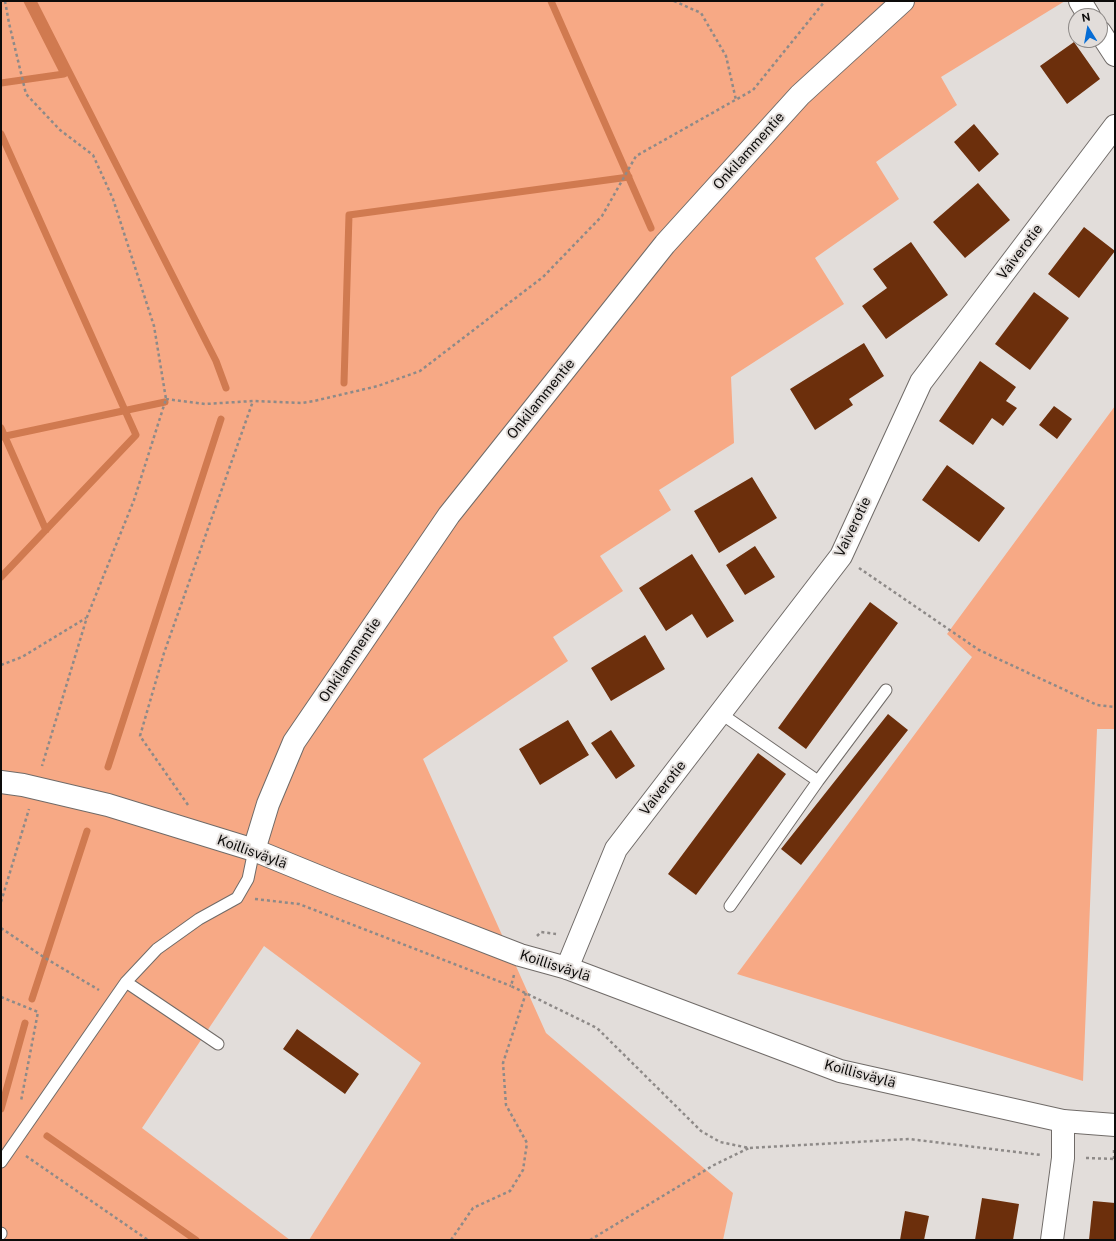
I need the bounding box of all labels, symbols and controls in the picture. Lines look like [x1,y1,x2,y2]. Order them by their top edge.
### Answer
north arrow [1068,8,1108,48]
text: N [1081,10,1091,24]
street label: Onkilammentie [710,109,788,193]
street label: Vaiverotie [994,221,1046,283]
street label: Onkilammentie [504,355,578,443]
street label: Vaiverotie [831,494,875,560]
street label: Onkilammentie [316,615,384,705]
street label: Vaiverotie [636,757,690,819]
street label: Koillisväylä [215,832,289,872]
street label: Koillisväylä [518,947,592,985]
street label: Koillisväylä [822,1056,898,1092]

